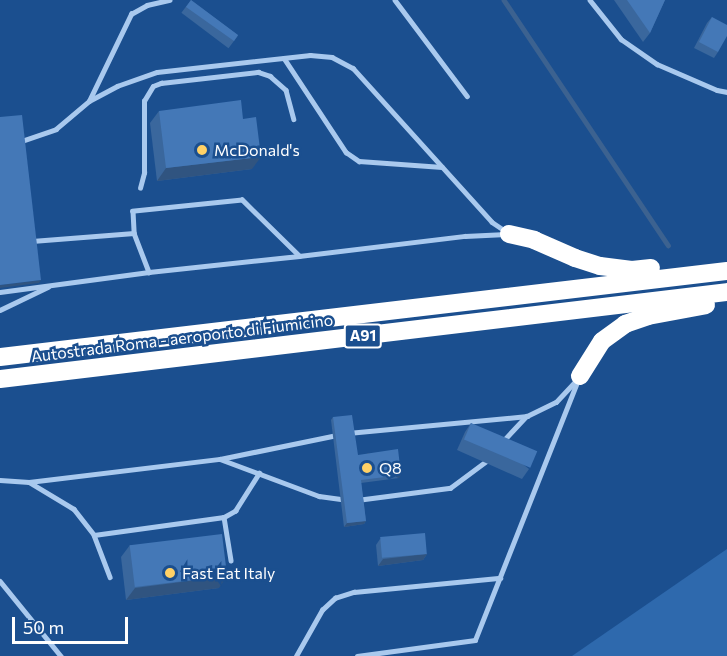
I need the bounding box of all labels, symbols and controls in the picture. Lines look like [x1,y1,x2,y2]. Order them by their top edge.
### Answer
place label: McDonald's [214,140,300,160]
marker: McDonald's [195,143,209,157]
street label: Autostrada Roma - aeroporto di Fiumicino [30,310,334,366]
road number: A91 [344,324,382,348]
place label: Q8 [379,458,402,478]
marker: Q8 [360,461,374,475]
place label: Fast Eat Italy [182,563,275,583]
marker: Fast Eat Italy [163,566,177,580]
scale bar [15,605,130,643]
text: 50 m [23,616,64,638]

